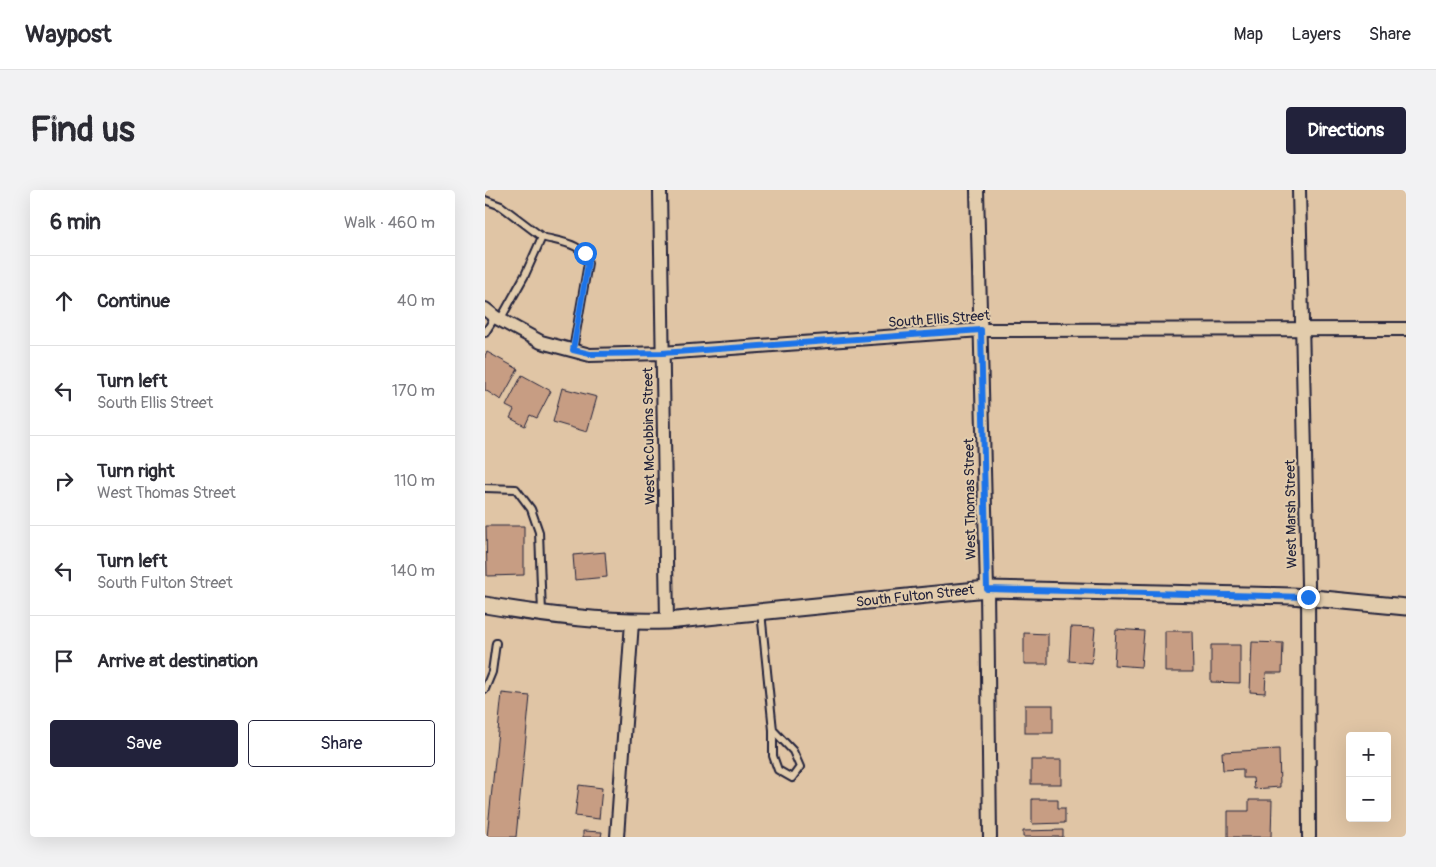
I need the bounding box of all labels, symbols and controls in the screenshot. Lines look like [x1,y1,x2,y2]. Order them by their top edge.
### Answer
text: Waypost [25,20,112,49]
text: Map [1234,23,1263,46]
text: Layers [1291,23,1341,46]
text: Share [1369,23,1411,46]
button: Directions [1286,107,1406,154]
text: Find us [30,108,135,152]
text: 6 min [50,209,101,236]
text: Walk · 460 m [344,213,435,233]
route start [574,242,597,265]
icon: ahead [50,287,78,315]
text: Continue [97,289,170,313]
text: 40 m [397,291,435,311]
street label: South Ellis Street [888,307,991,331]
street label: West McCubbins Street [639,367,659,505]
text: Turn left [97,369,167,393]
icon: left [50,377,78,405]
text: 170 m [392,381,435,401]
text: South Ellis Street [97,393,213,413]
street label: West Thomas Street [960,438,980,560]
text: Turn right [97,459,175,483]
street label: West Marsh Street [1282,459,1300,569]
icon: right [50,467,78,495]
text: 110 m [394,471,435,491]
text: West Thomas Street [97,483,236,503]
text: Turn left [97,549,167,573]
icon: left [50,557,78,585]
text: 140 m [391,561,435,581]
text: South Fulton Street [97,573,233,593]
street label: South Fulton Street [855,581,975,611]
route end [1297,586,1320,609]
icon: arrive [50,647,78,675]
text: Arrive at destination [97,649,258,673]
button: Save [50,720,238,767]
button: Share [248,720,435,767]
map controls [1346,732,1391,822]
button: + [1346,732,1391,777]
button: − [1346,777,1391,822]

